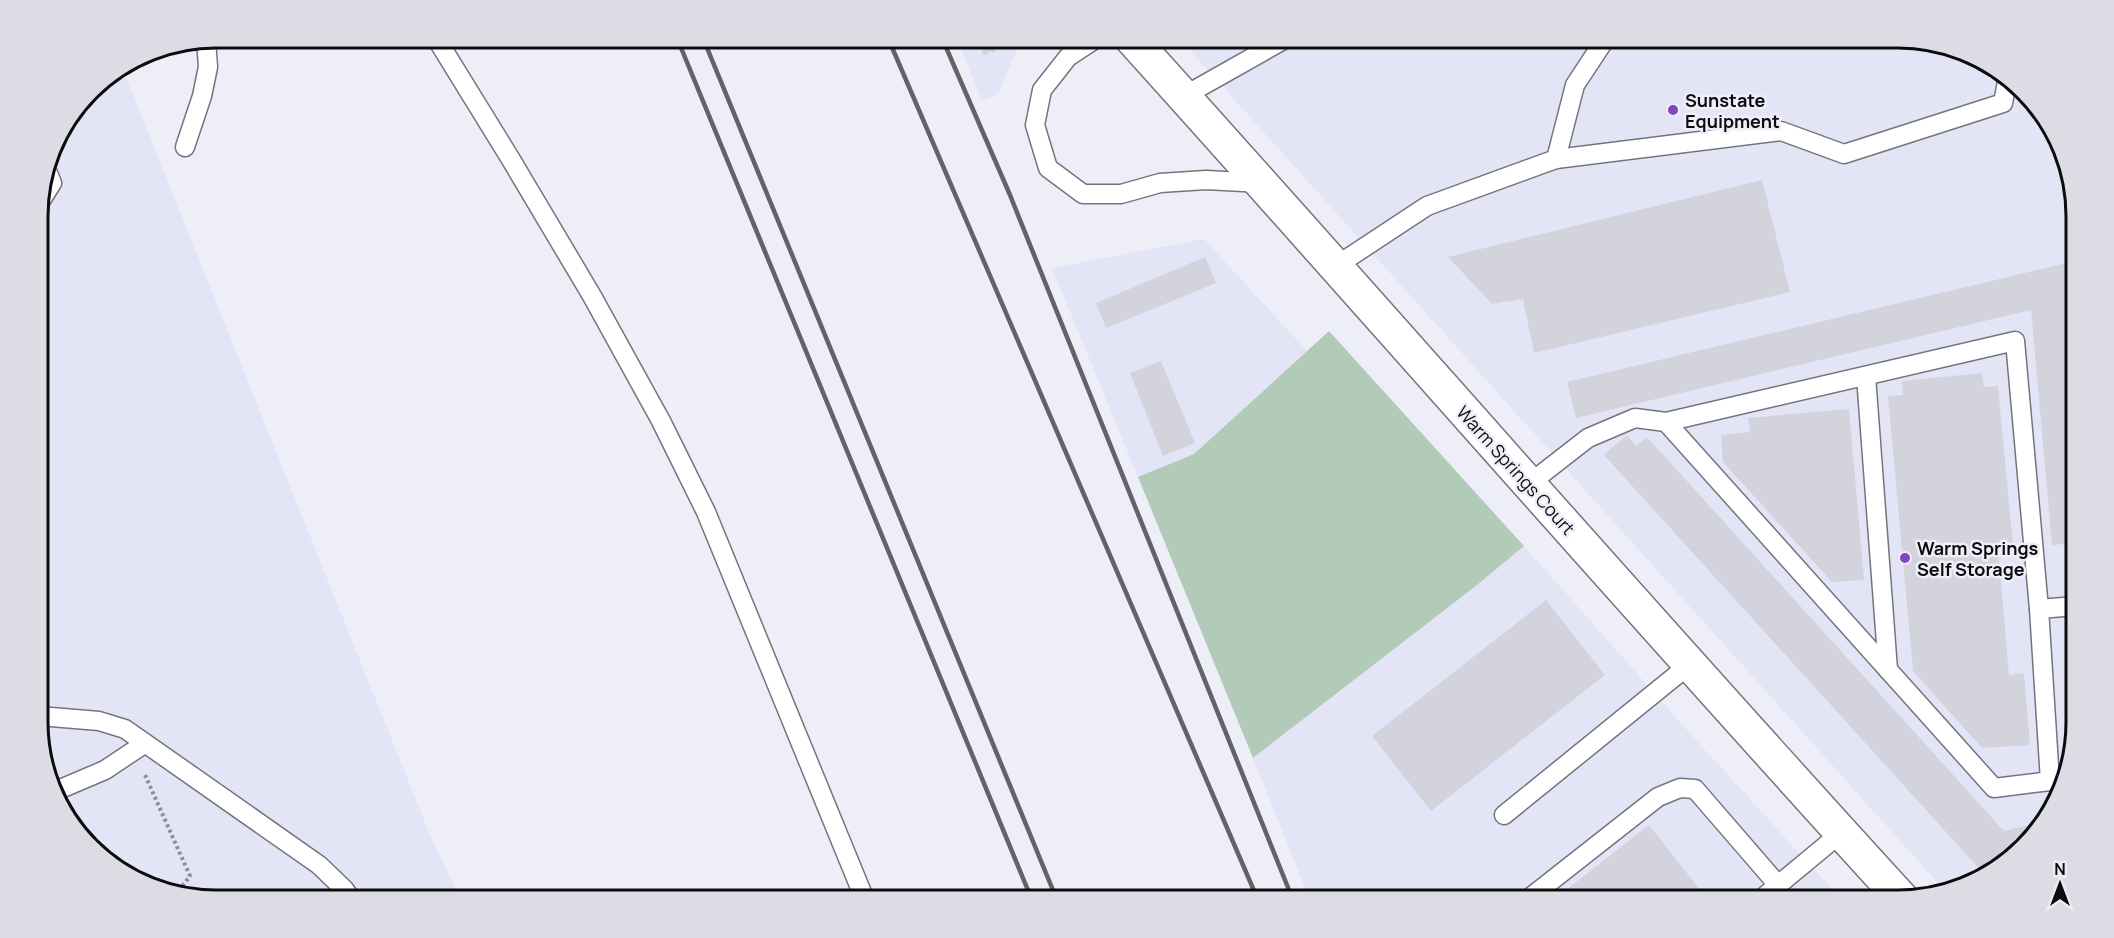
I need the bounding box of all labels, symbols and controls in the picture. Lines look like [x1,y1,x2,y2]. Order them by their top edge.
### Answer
place label: Sunstate Equipment [1685,88,1780,133]
marker: Sunstate Equipment [1666,103,1680,117]
street label: Warm Springs Court [1451,400,1581,540]
place label: Warm Springs Self Storage [1917,536,2039,581]
marker: Warm Springs Self Storage [1898,551,1912,565]
north arrow [2030,854,2090,914]
text: N [2054,858,2066,880]

